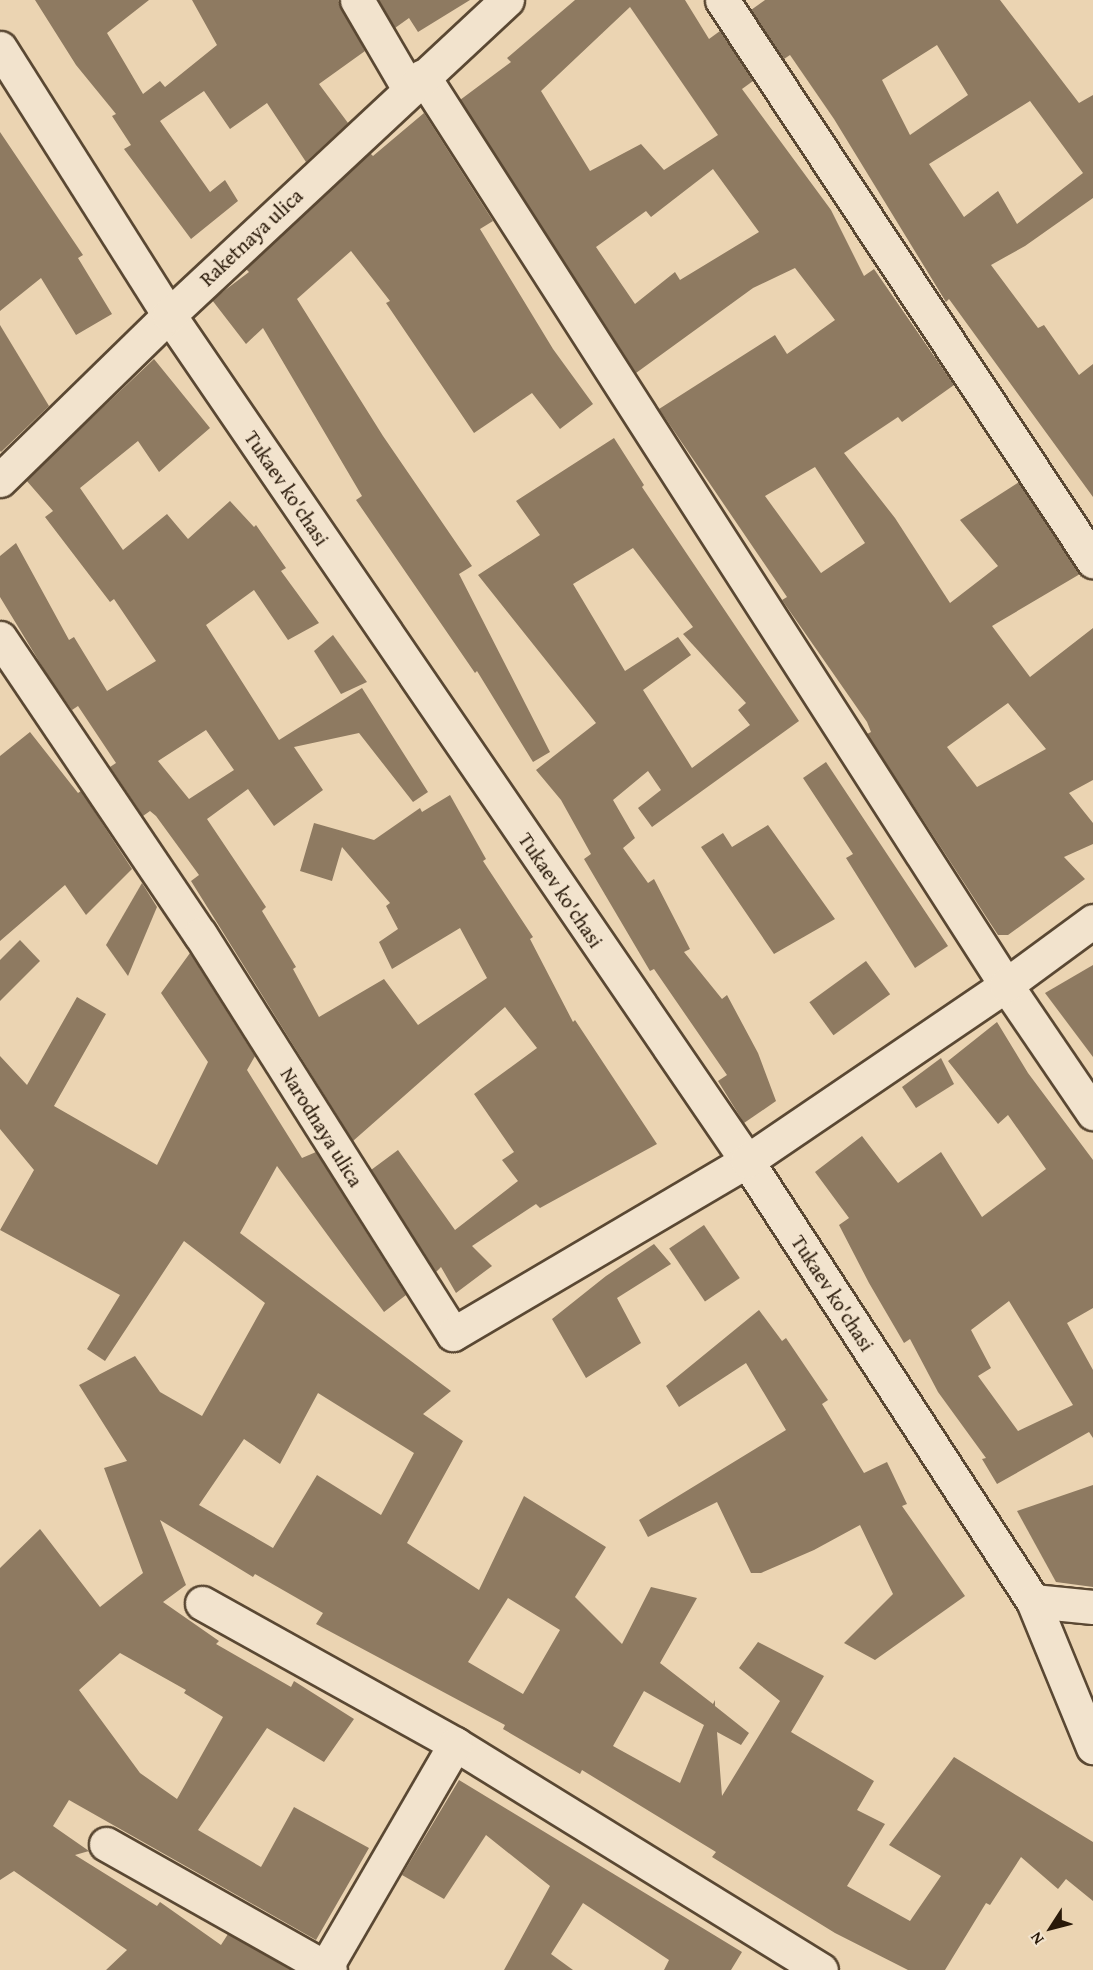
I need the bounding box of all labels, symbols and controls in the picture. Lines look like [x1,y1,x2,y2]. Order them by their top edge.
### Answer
street label: Raketnaya ulica [195,183,307,291]
street label: Tukaev ko'chasi [240,426,334,550]
street label: Tukaev ko'chasi [514,828,608,952]
street label: Narodnaya ulica [276,1063,368,1191]
street label: Tukaev ko'chasi [787,1231,879,1355]
north arrow [1021,1898,1081,1958]
text: N [1024,1927,1049,1950]

